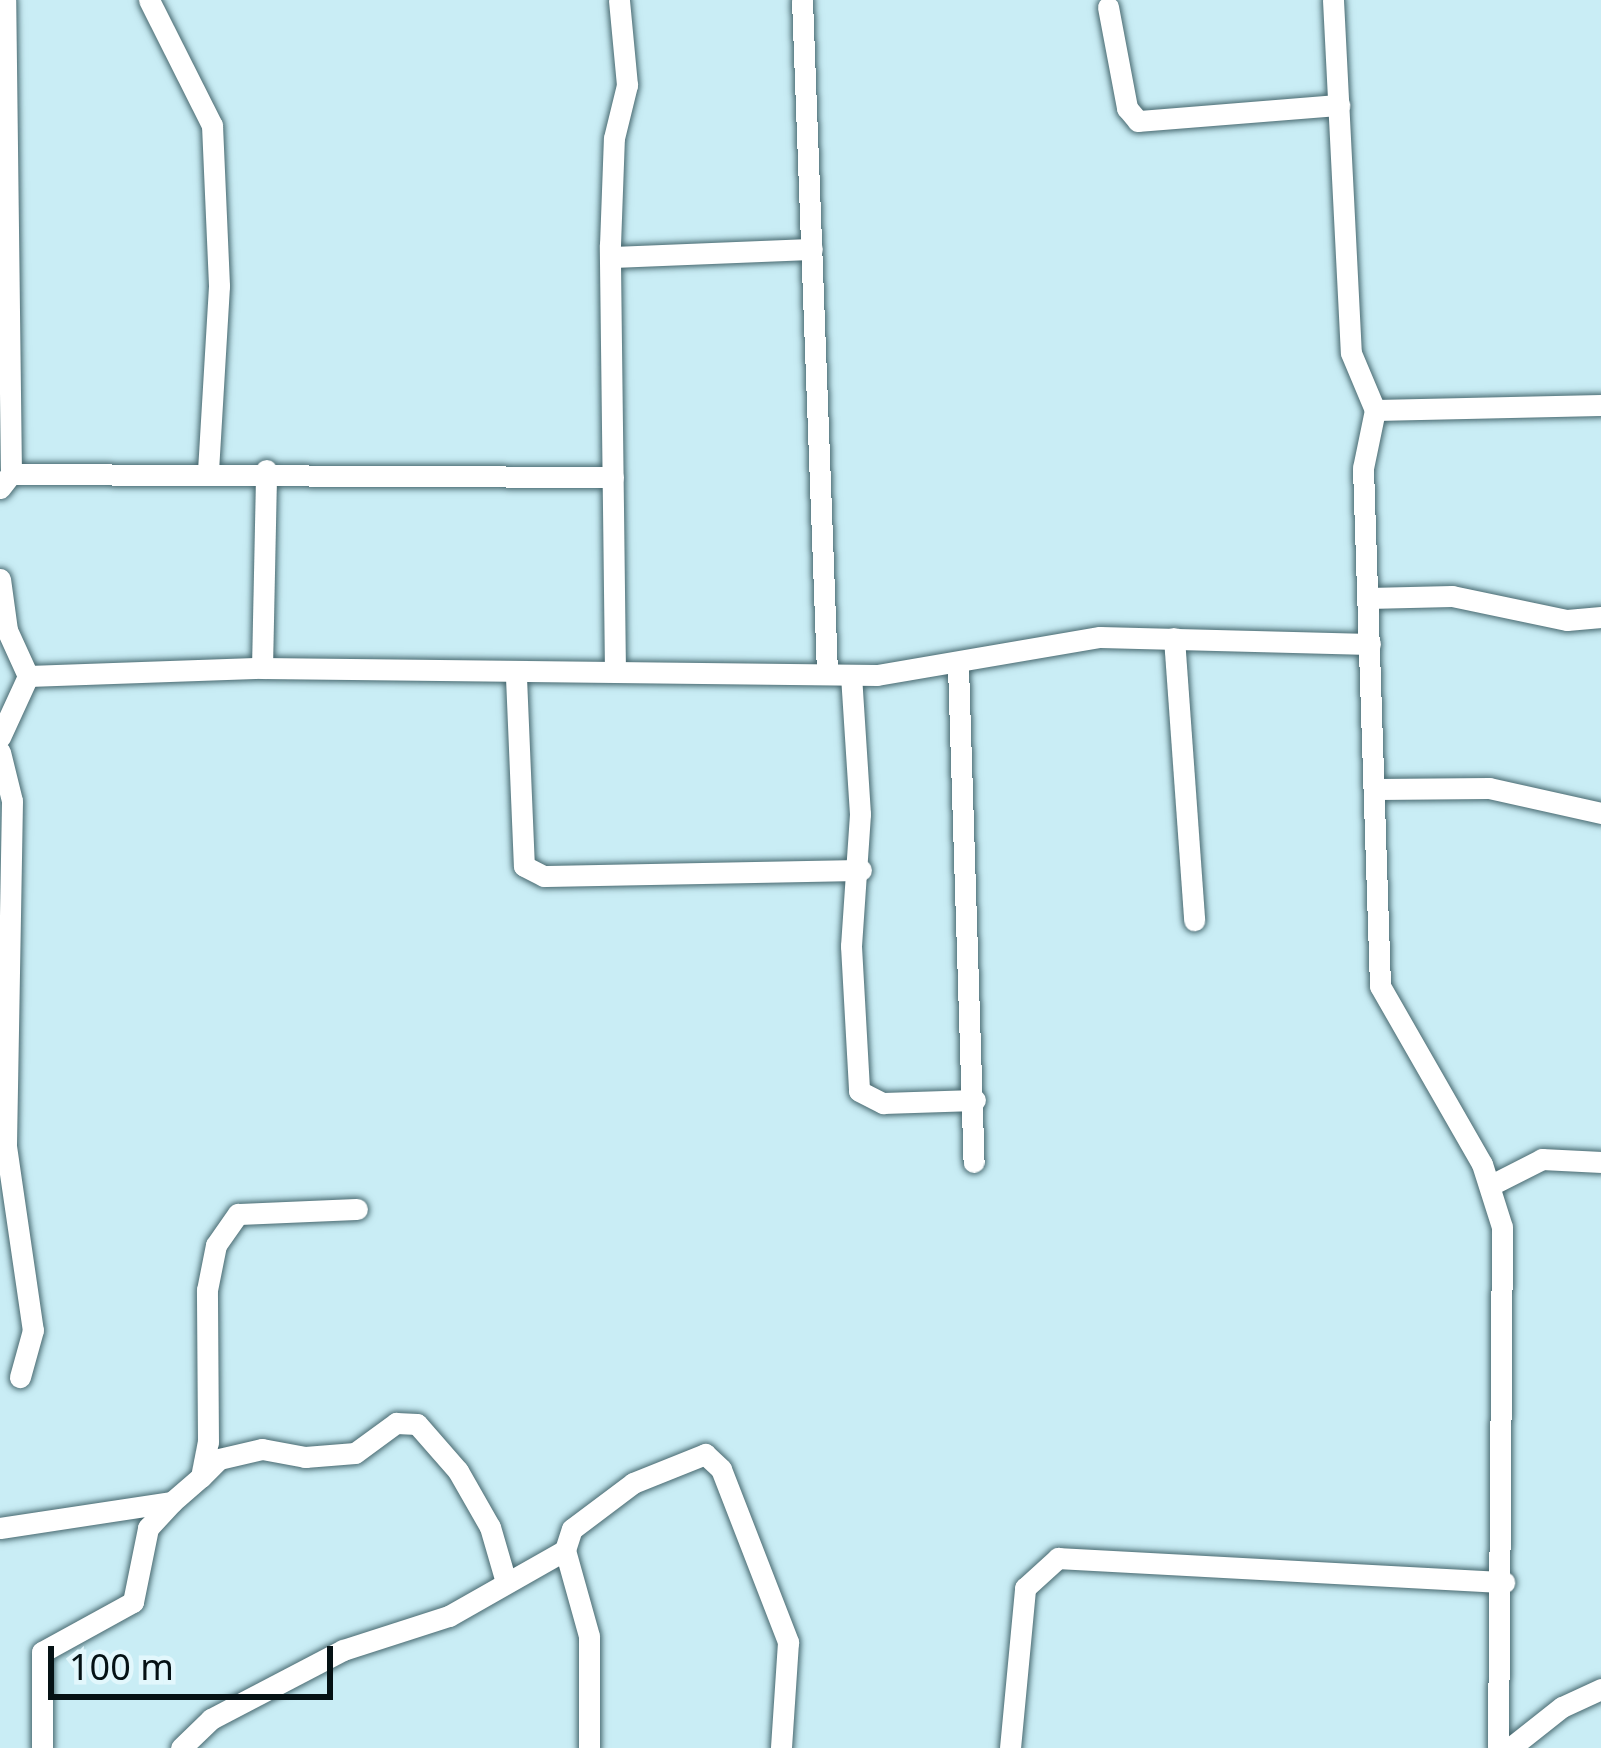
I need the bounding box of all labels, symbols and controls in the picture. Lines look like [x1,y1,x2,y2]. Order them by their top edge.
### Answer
scale bar [54,1622,339,1696]
text: 100 m [69,1642,174,1691]

